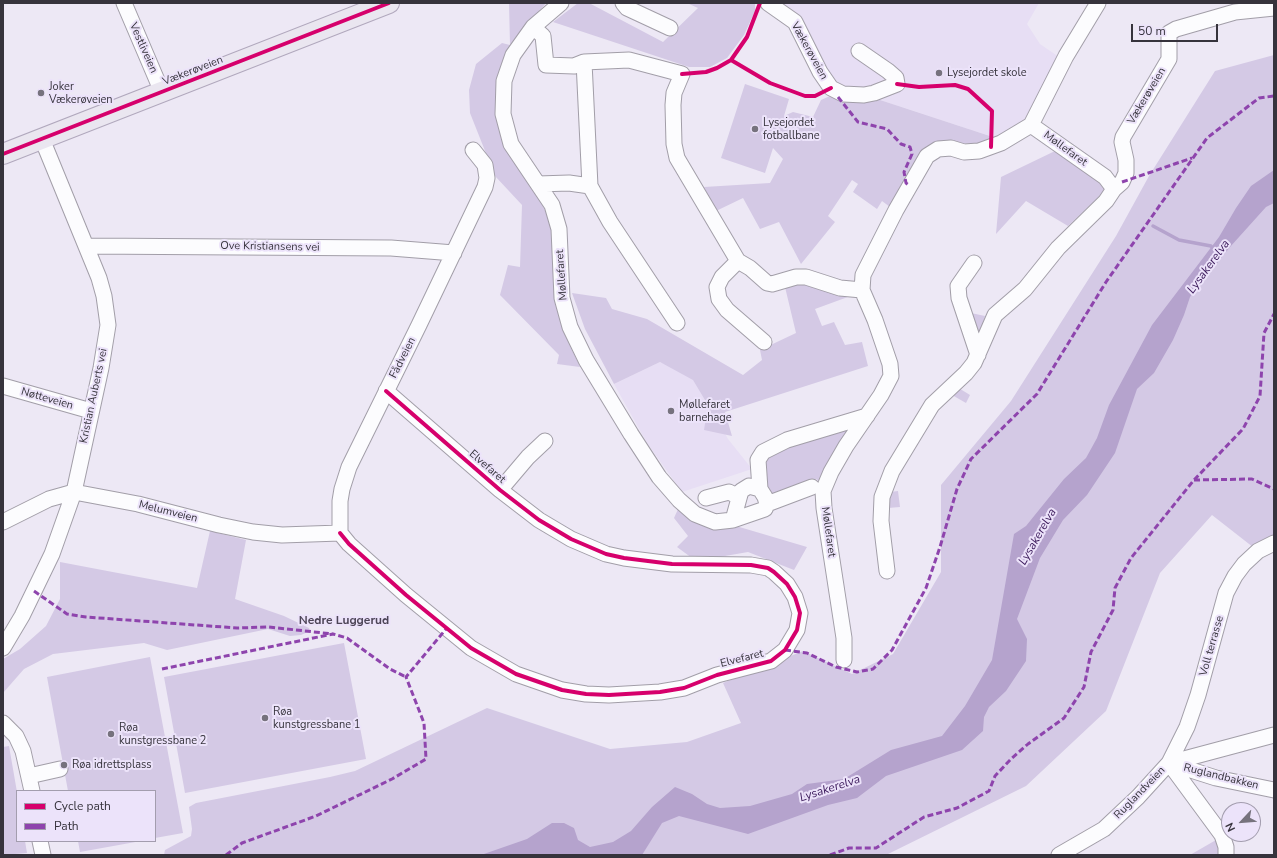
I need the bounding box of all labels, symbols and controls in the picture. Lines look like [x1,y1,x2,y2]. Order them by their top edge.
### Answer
scale bar [1133,16,1220,42]
street label: Vækerøveien [788,20,830,82]
street label: Vestliveien [126,21,160,75]
text: 50 m [1138,23,1166,39]
street label: Vækerøveien [161,53,225,89]
street label: Vækerøveien [1125,65,1169,127]
place label: Lysejordet skole [947,66,1027,80]
marker: Lysejordet skole [934,68,944,78]
place label: Joker Vækerøveien [49,80,113,106]
marker: Joker Vækerøveien [36,88,46,98]
place label: Lysejordet fotballbane [763,116,820,142]
marker: Lysejordet fotballbane [750,124,760,134]
street label: Møllefaret [1041,129,1089,169]
water label: Lysakerelva [1185,237,1233,297]
street label: Ove Kristiansens vei [220,240,320,254]
street label: Møllefaret [554,249,570,301]
street label: Fådveien [387,335,419,381]
street label: Kristian Auberts vei [78,347,110,445]
street label: Nøtteveien [19,385,75,413]
place label: Møllefaret barnehage [679,398,732,424]
marker: Møllefaret barnehage [666,406,676,416]
street label: Elvefaret [466,448,508,486]
street label: Melumveien [137,498,199,526]
street label: Møllefaret [818,506,838,558]
water label: Lysakerelva [1016,506,1060,568]
district label: Nedre Luggerud [299,614,389,628]
street label: Voll terrasse [1197,614,1227,678]
street label: Elvefaret [719,647,765,671]
place label: Røa kunstgressbane 1 [273,705,360,731]
marker: Røa kunstgressbane 1 [260,713,270,723]
place label: Røa kunstgressbane 2 [119,721,206,747]
marker: Røa kunstgressbane 2 [106,729,116,739]
place label: Røa idrettsplass [72,758,152,772]
marker: Røa idrettsplass [59,760,69,770]
street label: Ruglandbakken [1182,761,1260,793]
street label: Ruglandveien [1112,764,1168,822]
water label: Lysakerelva [798,772,862,806]
legend [16,790,156,842]
text: Cycle path [54,798,111,814]
north arrow [1221,802,1261,842]
text: Path [54,818,79,834]
text: N [1222,820,1239,834]

